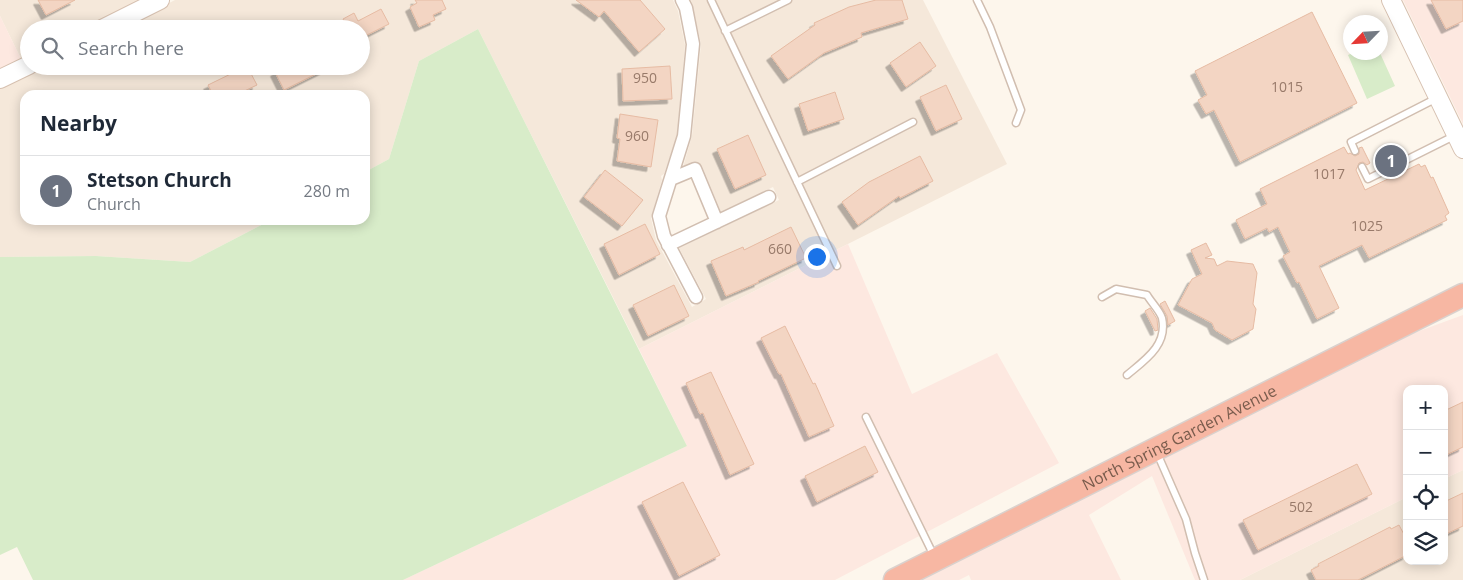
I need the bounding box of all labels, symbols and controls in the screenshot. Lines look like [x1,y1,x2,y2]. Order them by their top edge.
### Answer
north arrow [1343,15,1388,60]
search box [20,20,370,75]
icon: search [38,34,66,62]
text: Search here [78,35,184,61]
house number: 950 [633,68,657,87]
house number: 1015 [1271,77,1303,96]
text: Nearby [40,109,117,137]
house number: 960 [625,126,649,145]
pin: 1 [1375,142,1407,180]
house number: 1017 [1313,164,1345,183]
text: Stetson Church [87,167,232,193]
text: 1 [51,180,61,202]
text: 280 m [304,180,350,202]
text: Church [87,193,141,215]
house number: 1025 [1351,216,1383,235]
house number: 660 [768,239,792,258]
your location [804,244,830,270]
street label: North Spring Garden Avenue [1078,379,1280,495]
map controls [1403,385,1448,565]
button: + [1403,385,1448,430]
button: − [1403,430,1448,475]
button: locate [1403,475,1448,520]
house number: 502 [1289,497,1313,516]
button: layers [1403,520,1448,565]

